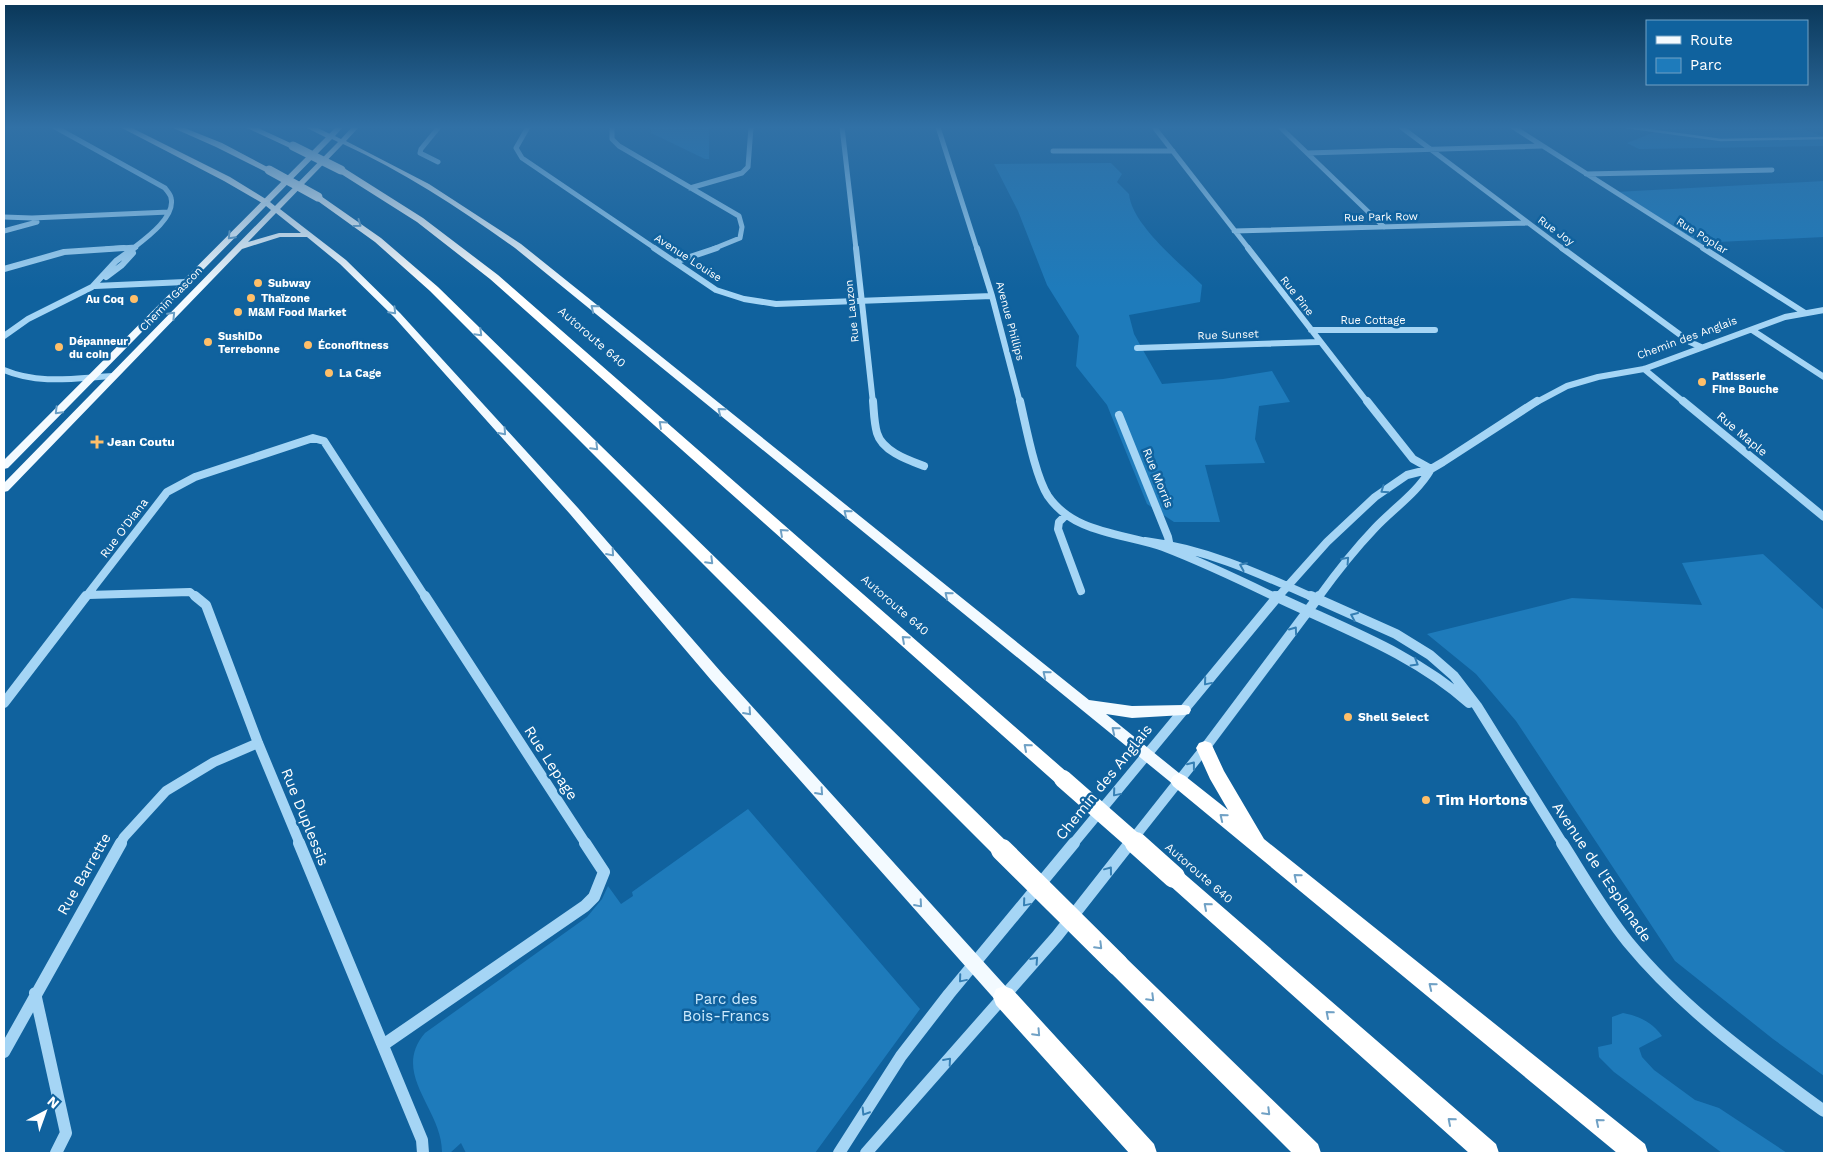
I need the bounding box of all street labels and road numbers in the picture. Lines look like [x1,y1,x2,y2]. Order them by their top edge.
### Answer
street label: Rue Park Row [1344,210,1418,224]
street label: Rue Joy [1535,213,1577,249]
street label: Rue Poplar [1674,215,1731,257]
street label: Avenue Louise [652,231,724,285]
street label: Chemin Gascon [137,264,205,334]
street label: Rue Pine [1277,274,1317,318]
street label: Rue Lauzon [842,279,862,343]
street label: Avenue Phillips [993,280,1027,362]
street label: Autoroute 640 [555,304,629,370]
street label: Rue Cottage [1340,314,1406,327]
street label: Chemin des Anglais [1635,314,1739,362]
street label: Rue Sunset [1197,327,1259,343]
street label: Rue Maple [1714,409,1770,459]
street label: Rue Morris [1140,446,1176,510]
street label: Rue O'Diana [97,495,151,561]
street label: Autoroute 640 [858,572,932,638]
street label: Chemin des Anglais [1052,720,1156,843]
street label: Rue Lepage [520,723,582,803]
street label: Rue Duplessis [277,766,333,868]
street label: Avenue de l'Esplanade [1548,799,1656,945]
street label: Rue Barrette [53,830,115,918]
street label: Autoroute 640 [1162,840,1236,906]

